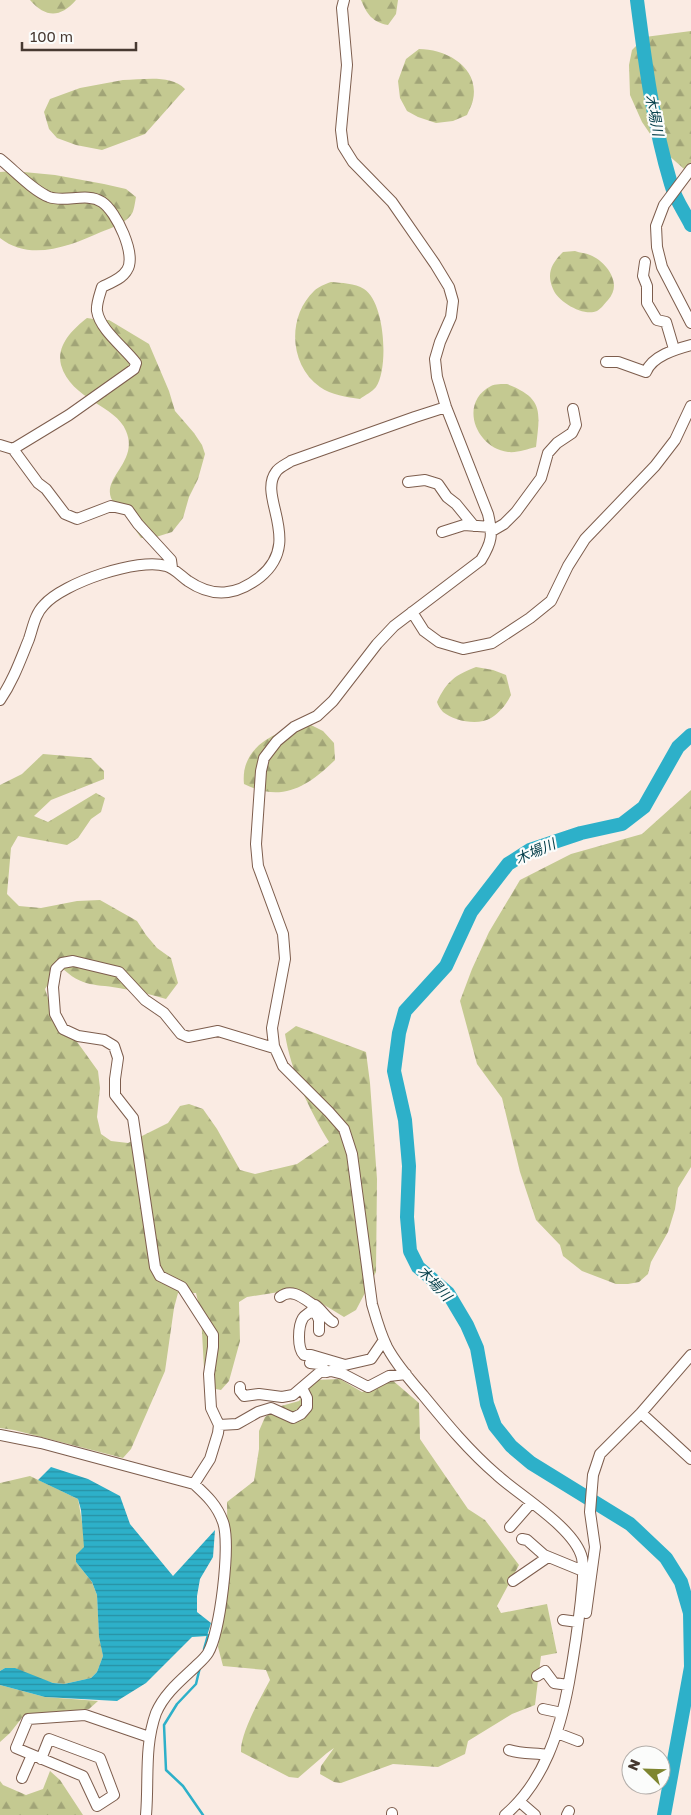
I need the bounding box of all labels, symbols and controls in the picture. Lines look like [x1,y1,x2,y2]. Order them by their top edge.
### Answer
scale bar [22,20,136,52]
text: 100 m [30,27,73,45]
water label: 木場川 [643,93,668,139]
water label: 木場川 [512,834,559,867]
water label: 木場川 [414,1262,457,1306]
north arrow [621,1745,671,1795]
text: N [624,1757,643,1773]

